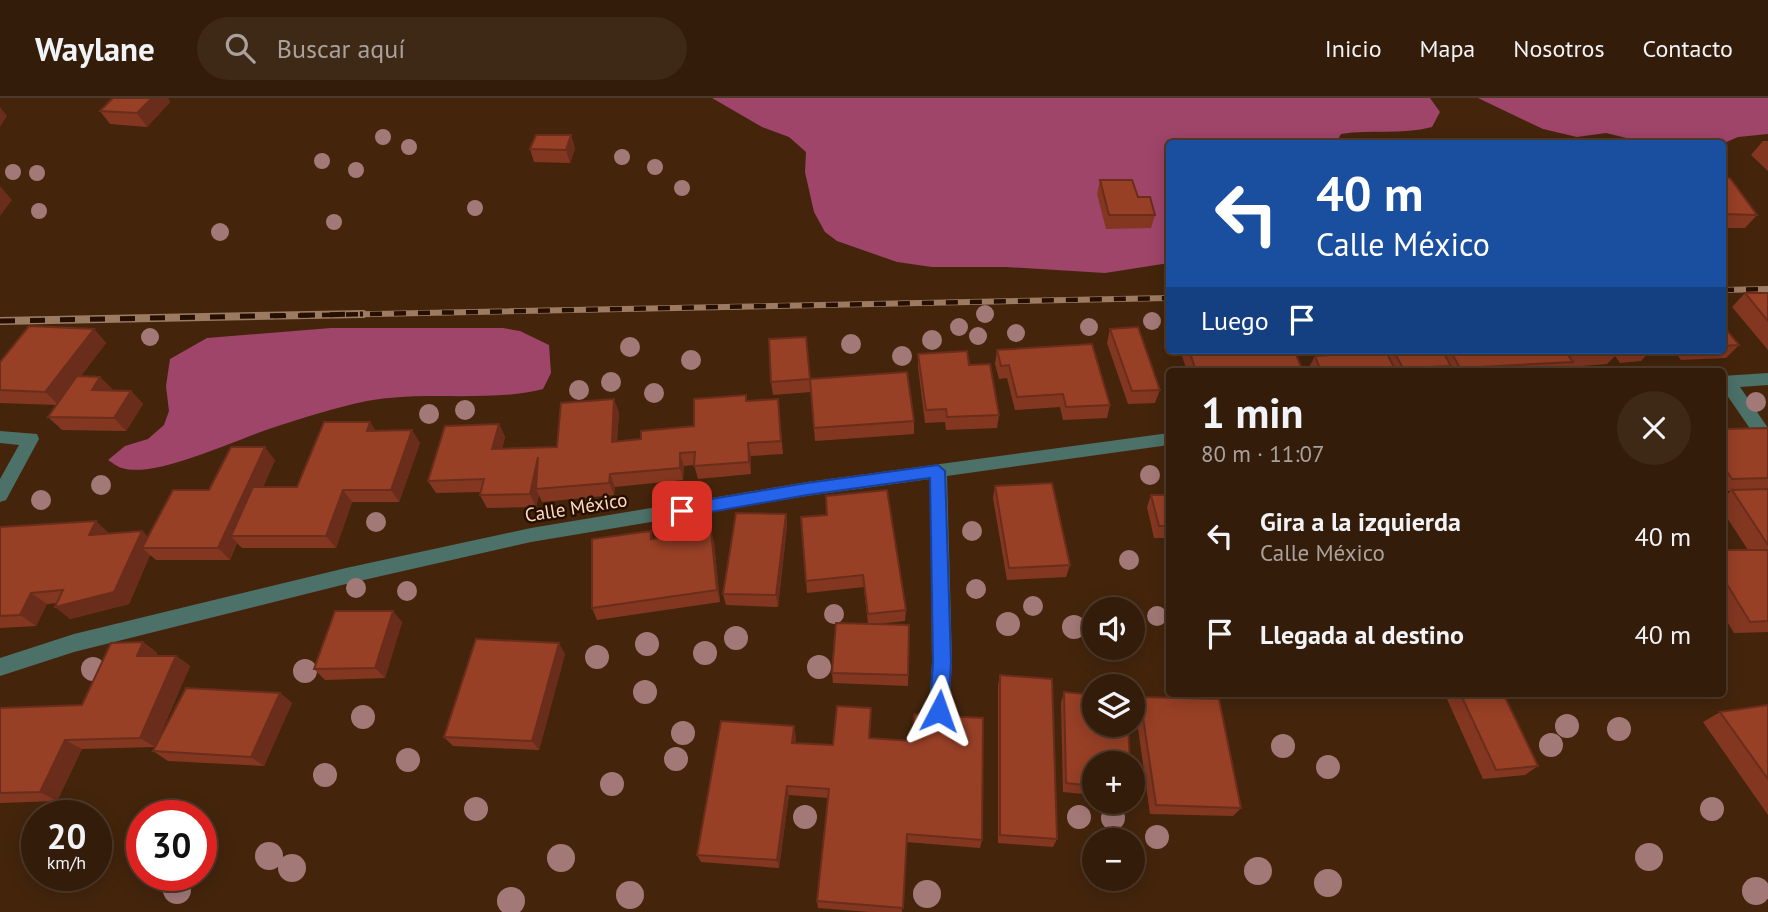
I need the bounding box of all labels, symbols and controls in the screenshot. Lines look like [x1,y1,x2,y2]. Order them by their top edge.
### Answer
search box [197,17,687,80]
text: Waylane [35,27,155,70]
icon: search [221,29,259,67]
text: Buscar aquí [277,32,405,65]
text: Inicio [1325,33,1382,64]
text: Mapa [1420,33,1475,64]
text: Nosotros [1513,33,1605,64]
text: Contacto [1643,33,1733,64]
text: 40 m [1316,161,1423,225]
icon: left [1201,168,1292,259]
text: Calle México [1316,223,1490,265]
icon: arrive [1283,301,1321,339]
text: Luego [1201,304,1269,337]
text: 1 min [1201,385,1303,440]
button: close [1617,391,1691,465]
text: 80 m · 11:07 [1201,439,1325,468]
pin [652,481,712,541]
street label: Calle México [523,487,629,527]
icon: arrive [663,492,701,530]
text: Gira a la izquierda [1260,505,1461,538]
icon: left [1201,517,1239,555]
text: 40 m [1635,520,1691,553]
text: Calle México [1260,538,1385,567]
map controls [1082,597,1145,891]
button: sound [1082,597,1145,660]
icon: arrive [1201,615,1239,653]
text: Llegada al destino [1260,618,1464,651]
text: 40 m [1635,618,1691,651]
position arrow [902,674,976,748]
button: layers [1082,674,1145,737]
button: + [1082,751,1145,814]
speed limit sign: 30 [126,800,217,891]
text: 20 [47,813,86,859]
button: − [1082,828,1145,891]
text: km/h [47,851,86,874]

